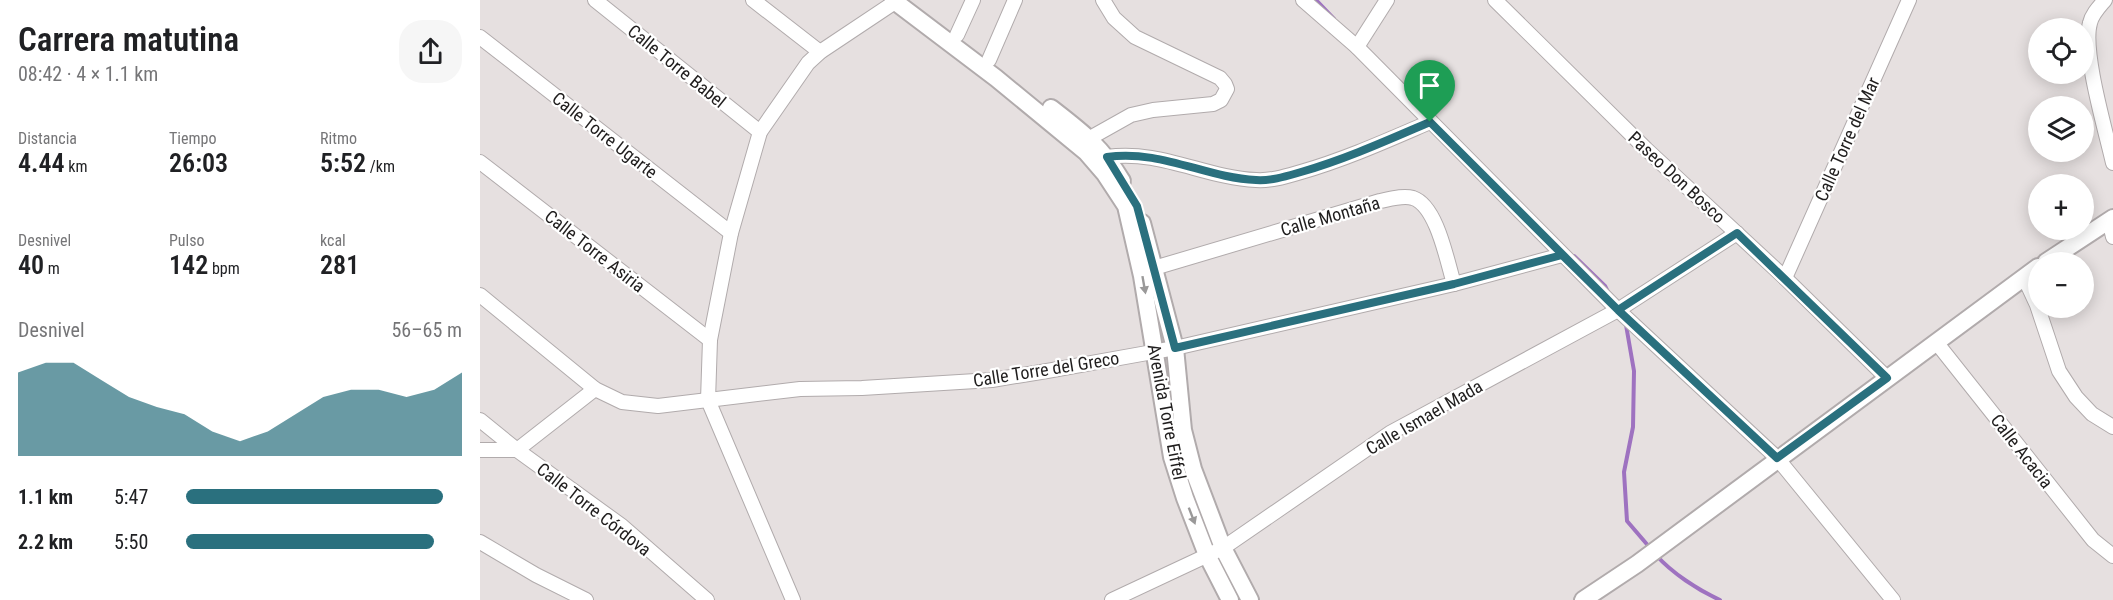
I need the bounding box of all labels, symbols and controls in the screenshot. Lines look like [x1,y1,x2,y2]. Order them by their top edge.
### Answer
map controls [2028,18,2094,318]
button: locate [2028,18,2094,84]
text: Carrera matutina [18,20,239,59]
button: share [399,20,462,83]
street label: Calle Torre Babel [624,20,730,112]
pin [1404,60,1455,122]
text: 08:42 · 4 × 1.1 km [18,62,158,86]
icon: arrive [1413,69,1446,102]
street label: Calle Torre del Mar [1810,73,1884,204]
street label: Calle Torre Ugarte [548,87,662,183]
button: layers [2028,96,2094,162]
street label: Paseo Don Bosco [1624,127,1730,227]
text: Distancia [18,129,77,148]
text: Tiempo [169,129,216,148]
text: Ritmo [320,129,357,148]
text: 4.44 [18,148,65,178]
text: 26:03 [169,148,228,178]
text: 5:52 [320,148,366,178]
text: km [65,157,88,176]
text: /km [366,157,395,176]
button: + [2028,174,2094,240]
street label: Calle Montaña [1278,192,1382,240]
street label: Calle Torre Asiria [541,205,649,297]
text: Desnivel [18,231,71,250]
text: Pulso [169,231,205,250]
text: kcal [320,231,346,250]
text: 40 [18,250,44,280]
text: 142 [169,250,208,280]
text: 281 [320,250,359,280]
button: − [2028,252,2094,318]
text: m [44,259,60,278]
text: bpm [208,259,240,278]
one-way arrow [1140,276,1149,295]
text: Desnivel [18,318,85,342]
text: 56–65 m [391,318,462,342]
street label: Avenida Torre Eiffel [1144,342,1190,482]
street label: Calle Torre del Greco [971,347,1121,391]
street label: Calle Ismael Mada [1362,375,1486,459]
street label: Calle Acacia [1987,410,2057,492]
street label: Calle Torre Córdova [533,458,655,560]
text: 1.1 km [18,485,73,509]
text: 5:47 [114,485,148,509]
one-way arrow [1187,508,1197,526]
text: 2.2 km [18,530,73,554]
text: 5:50 [114,530,148,554]

